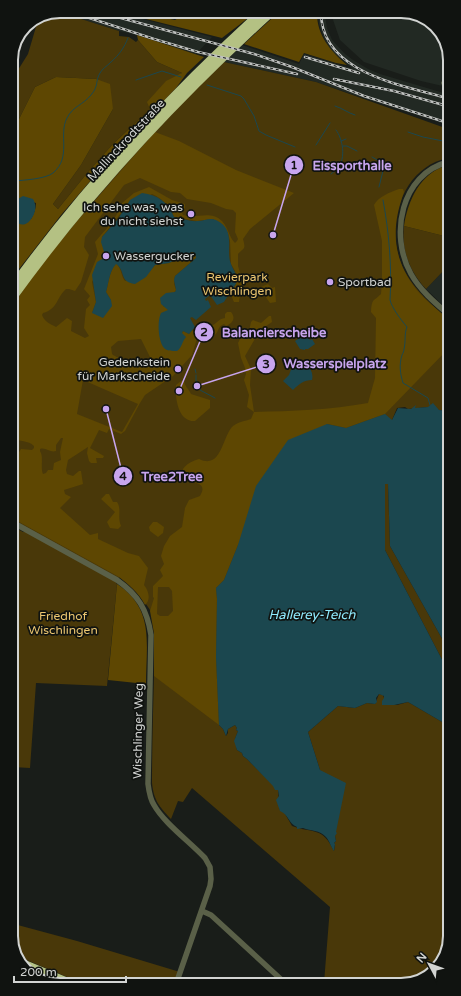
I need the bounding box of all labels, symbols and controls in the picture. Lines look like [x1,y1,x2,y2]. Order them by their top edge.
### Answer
street label: Mallinckrodtstraße [84,96,168,184]
callout: Eissporthalle [284,152,399,177]
text: 1 [290,158,298,172]
text: Eissporthalle [312,158,392,174]
place label: Ich sehe was, was du nicht siehst [83,200,183,228]
marker: Ich sehe was, was du nicht siehst [186,209,196,219]
place label: Wassergucker [114,249,195,263]
marker: Wassergucker [101,251,111,261]
park label: Revierpark Wischlingen [202,270,272,298]
place label: Sportbad [338,275,391,289]
marker: Sportbad [325,277,335,287]
callout: Balancierscheibe [194,320,335,345]
text: 2 [200,325,208,339]
text: Balancierscheibe [222,325,327,341]
callout: Wasserspielplatz [256,351,395,376]
place label: Gedenkstein für Markscheide [77,355,170,383]
text: Wasserspielplatz [283,356,387,372]
text: 3 [262,357,270,371]
marker: Gedenkstein für Markscheide [173,364,183,374]
callout: Tree2Tree [113,463,211,488]
text: 4 [119,469,127,483]
text: Tree2Tree [140,469,203,485]
water label: Hallerey-Teich [269,607,357,623]
park label: Friedhof Wischlingen [28,609,98,637]
street label: Wischlinger Weg [130,683,146,779]
north arrow [409,944,449,984]
text: N [414,950,430,965]
scale bar [14,958,126,984]
text: 200 m [20,965,57,979]

